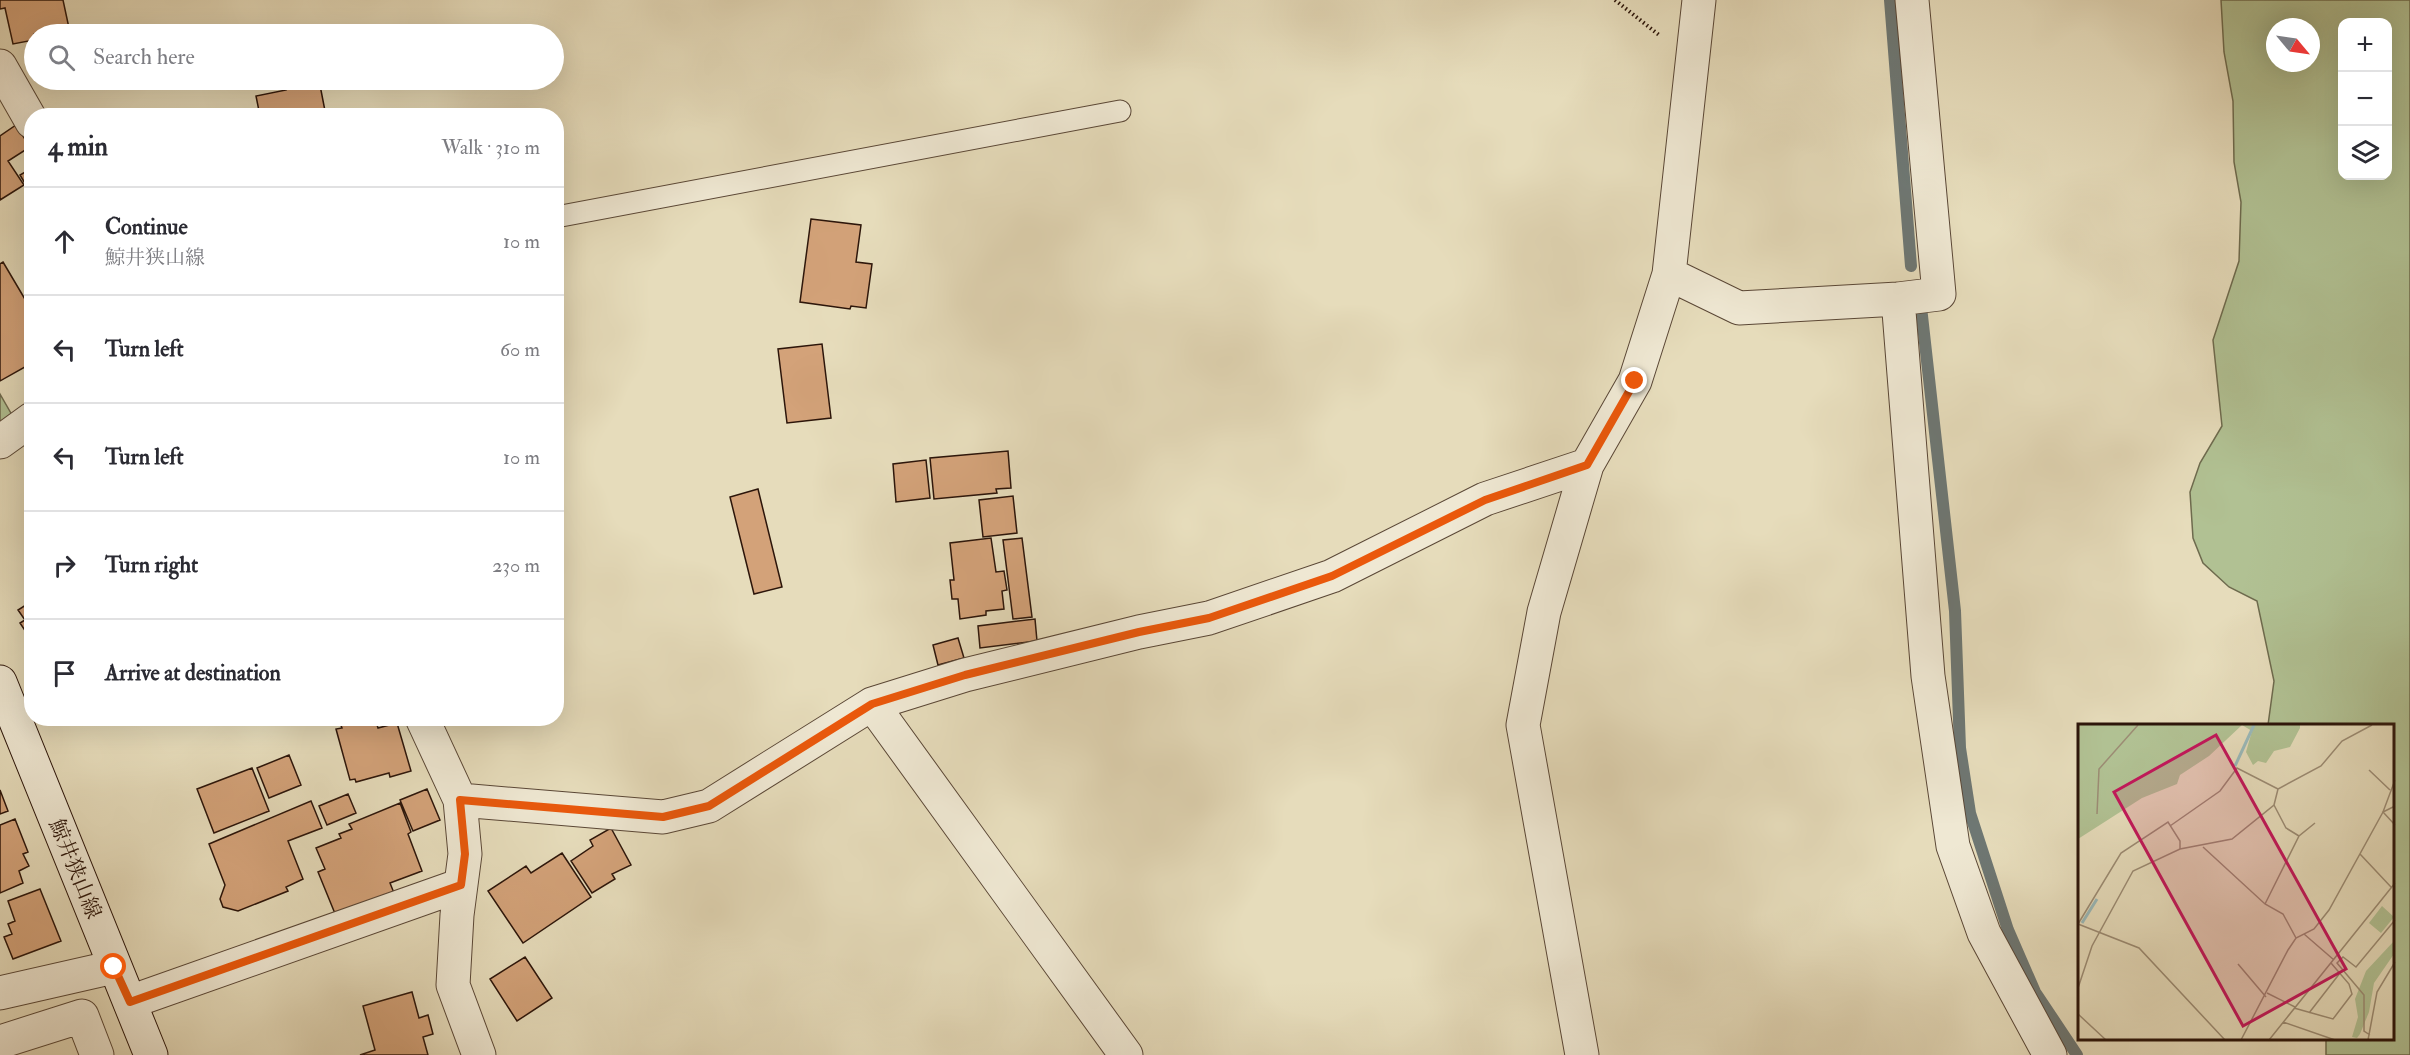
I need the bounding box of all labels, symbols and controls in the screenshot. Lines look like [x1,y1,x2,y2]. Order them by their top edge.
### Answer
north arrow [2266,18,2320,72]
map controls [2338,18,2392,180]
button: + [2338,18,2392,72]
search box [24,24,564,90]
icon: search [45,41,78,74]
text: Search here [93,43,195,71]
button: − [2338,72,2392,126]
button: layers [2338,126,2392,180]
text: 4 min [48,131,108,163]
text: Walk · 310 m [441,135,540,160]
text: Continue [105,213,188,241]
icon: ahead [48,225,81,258]
text: 10 m [503,229,540,254]
text: 鯨井狭山線 [105,245,205,270]
icon: left [48,333,81,366]
text: Turn left [105,335,184,363]
text: 60 m [500,337,540,362]
route end [1621,367,1647,393]
icon: left [48,441,81,474]
text: Turn left [105,443,184,471]
text: 10 m [503,445,540,470]
icon: right [48,549,81,582]
text: Turn right [105,551,198,579]
text: 230 m [492,553,540,578]
icon: arrive [48,657,81,690]
text: Arrive at destination [105,659,281,687]
inset map [2078,724,2395,1040]
street label: 鯨井狭山線 [43,815,107,923]
route start [100,953,126,979]

